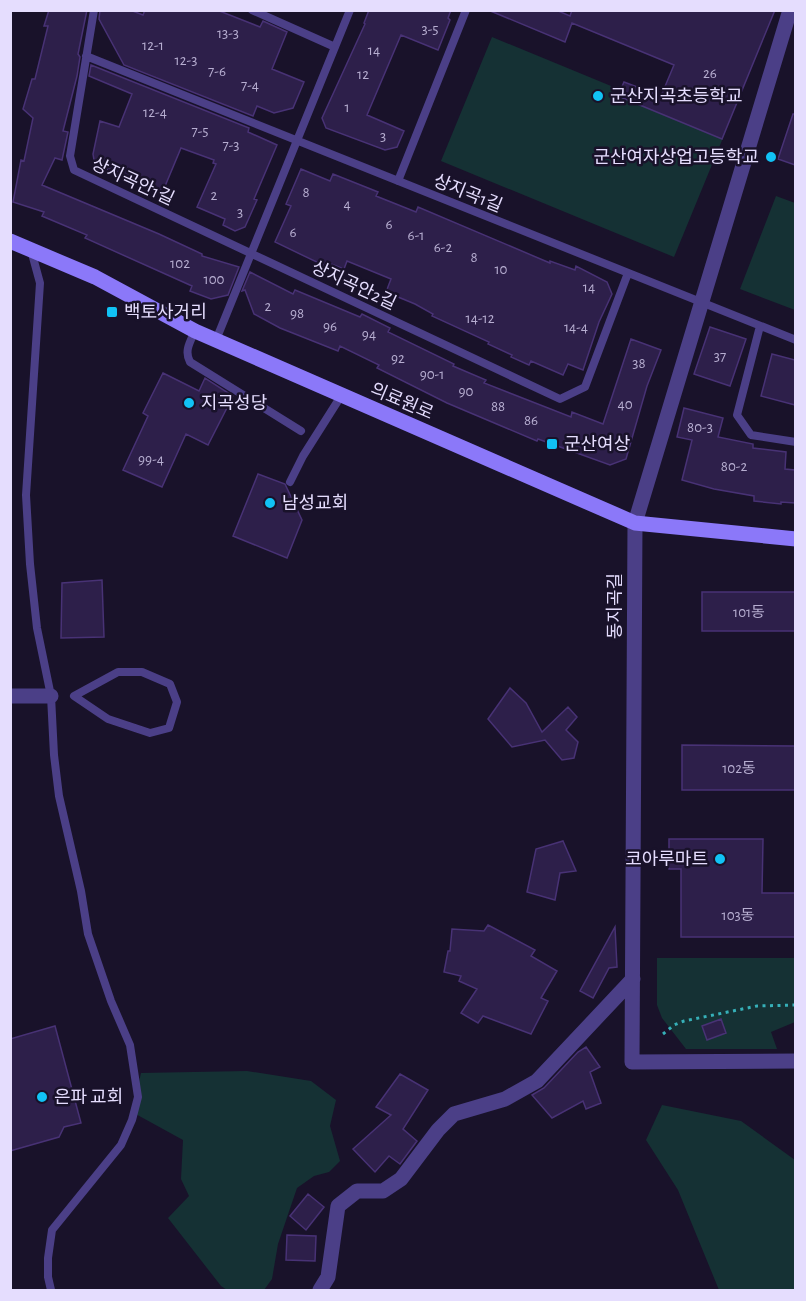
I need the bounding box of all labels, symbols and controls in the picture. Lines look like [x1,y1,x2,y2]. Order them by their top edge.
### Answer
house number: 3-5 [421,22,439,37]
house number: 13-3 [217,26,239,41]
house number: 12-1 [142,38,164,53]
house number: 14 [368,43,380,58]
house number: 12-3 [175,53,197,68]
house number: 7-6 [208,64,226,79]
house number: 26 [703,66,717,81]
house number: 12 [357,67,369,82]
house number: 7-4 [241,78,259,93]
place label: 군산지곡초등학교 [610,86,742,106]
marker: 군산지곡초등학교 [591,89,605,103]
house number: 1 [344,100,350,115]
house number: 12-4 [143,105,167,120]
house number: 7-5 [191,124,209,139]
house number: 3 [380,129,386,144]
house number: 7-3 [222,138,240,153]
place label: 군산여자상업고등학교 [593,147,759,167]
marker: 군산여자상업고등학교 [764,150,778,164]
street label: 상지곡안1길 [88,153,178,209]
street label: 상지곡1길 [431,170,505,216]
house number: 8 [302,185,310,200]
house number: 2 [211,188,218,203]
house number: 4 [343,197,351,212]
house number: 3 [237,205,243,220]
house number: 6 [385,217,393,232]
house number: 6 [289,225,297,240]
house number: 6-1 [408,228,424,243]
house number: 6-2 [434,240,452,255]
house number: 8 [470,250,478,265]
house number: 102 [170,256,190,271]
street label: 상지곡안2길 [309,257,399,313]
house number: 10 [494,262,508,277]
house number: 100 [203,272,225,287]
house number: 14 [583,280,595,295]
house number: 2 [265,299,272,314]
place label: 백토사거리 [124,302,207,322]
marker: 백토사거리 [105,305,119,319]
house number: 98 [290,306,304,321]
house number: 14-12 [466,311,495,326]
house number: 96 [323,319,337,334]
house number: 14-4 [564,320,588,335]
house number: 94 [362,327,376,342]
house number: 37 [714,349,726,364]
house number: 92 [391,351,405,366]
house number: 38 [632,356,646,371]
house number: 90-1 [420,367,444,382]
street label: 의료원로 [368,379,436,423]
house number: 90 [459,384,474,399]
place label: 지곡성당 [201,393,267,413]
marker: 지곡성당 [182,396,196,410]
house number: 40 [617,397,633,412]
house number: 88 [491,399,505,414]
house number: 86 [524,413,538,428]
house number: 80-3 [687,420,713,435]
place label: 군산여상 [564,434,630,454]
marker: 군산여상 [545,437,559,451]
house number: 99-4 [138,452,164,467]
house number: 80-2 [721,459,747,474]
place label: 남성교회 [282,493,348,513]
marker: 남성교회 [263,496,277,510]
street label: 동지곡길 [605,573,625,639]
house number: 101동 [733,605,765,620]
house number: 102동 [722,761,756,776]
place label: 코아루마트 [625,850,708,869]
marker: 코아루마트 [713,852,727,866]
house number: 103동 [721,908,755,923]
place label: 은파 교회 [54,1087,123,1107]
marker: 은파 교회 [35,1090,49,1104]

